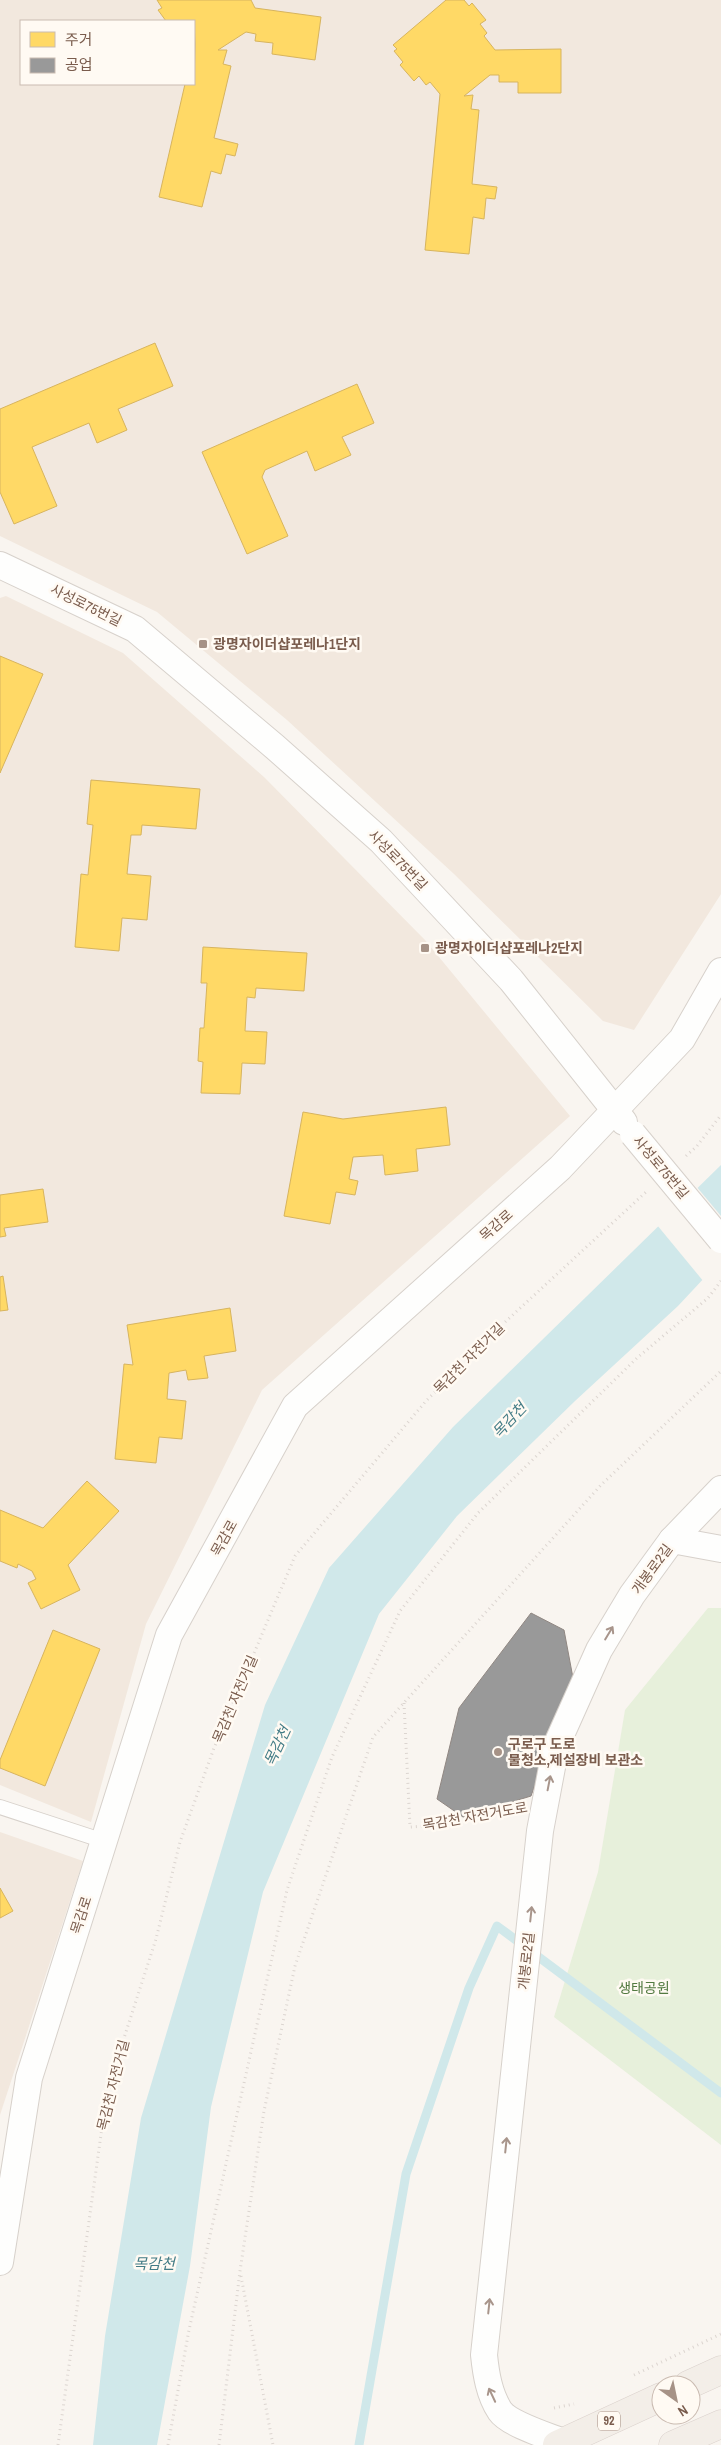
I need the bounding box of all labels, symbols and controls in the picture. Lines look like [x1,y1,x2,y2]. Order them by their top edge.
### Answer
legend [20,20,195,85]
text: 주거 [65,29,93,50]
text: 공업 [65,54,93,75]
street label: 사성로75번길 [47,580,125,630]
place label: 광명자이더샵포레나1단지 [213,635,361,653]
marker: 광명자이더샵포레나1단지 [197,638,209,650]
street label: 사성로75번길 [365,826,431,894]
place label: 광명자이더샵포레나2단지 [435,939,583,957]
marker: 광명자이더샵포레나2단지 [419,942,431,954]
street label: 사성로75번길 [629,1132,693,1202]
street label: 목감로 [476,1205,516,1245]
street label: 목감천 자전거길 [430,1319,508,1397]
water label: 목감천 [487,1396,532,1442]
street label: 목감로 [207,1517,241,1559]
street label: 개봉로2길 [628,1540,676,1598]
one-way arrow [605,1626,615,1640]
street label: 목감천 자전거길 [208,1653,262,1745]
water label: 목감천 [259,1721,296,1769]
place label: 구로구 도로 물청소,제설장비 보관소 [508,1735,643,1769]
marker: 구로구 도로 물청소,제설장비 보관소 [492,1746,504,1758]
one-way arrow [545,1775,555,1791]
street label: 목감천 자전거도로 [421,1798,529,1834]
street label: 목감로 [66,1894,96,1936]
one-way arrow [526,1906,536,1922]
street label: 개봉로2길 [514,1931,538,1991]
park label: 생태공원 [618,1979,670,1997]
street label: 목감천 자전거길 [93,2038,133,2132]
one-way arrow [501,2137,511,2153]
water label: 목감천 [133,2253,177,2274]
one-way arrow [484,2299,494,2315]
north arrow [651,2375,701,2425]
one-way arrow [487,2388,497,2403]
text: N [675,2401,691,2421]
road number: 92 [598,2412,620,2430]

